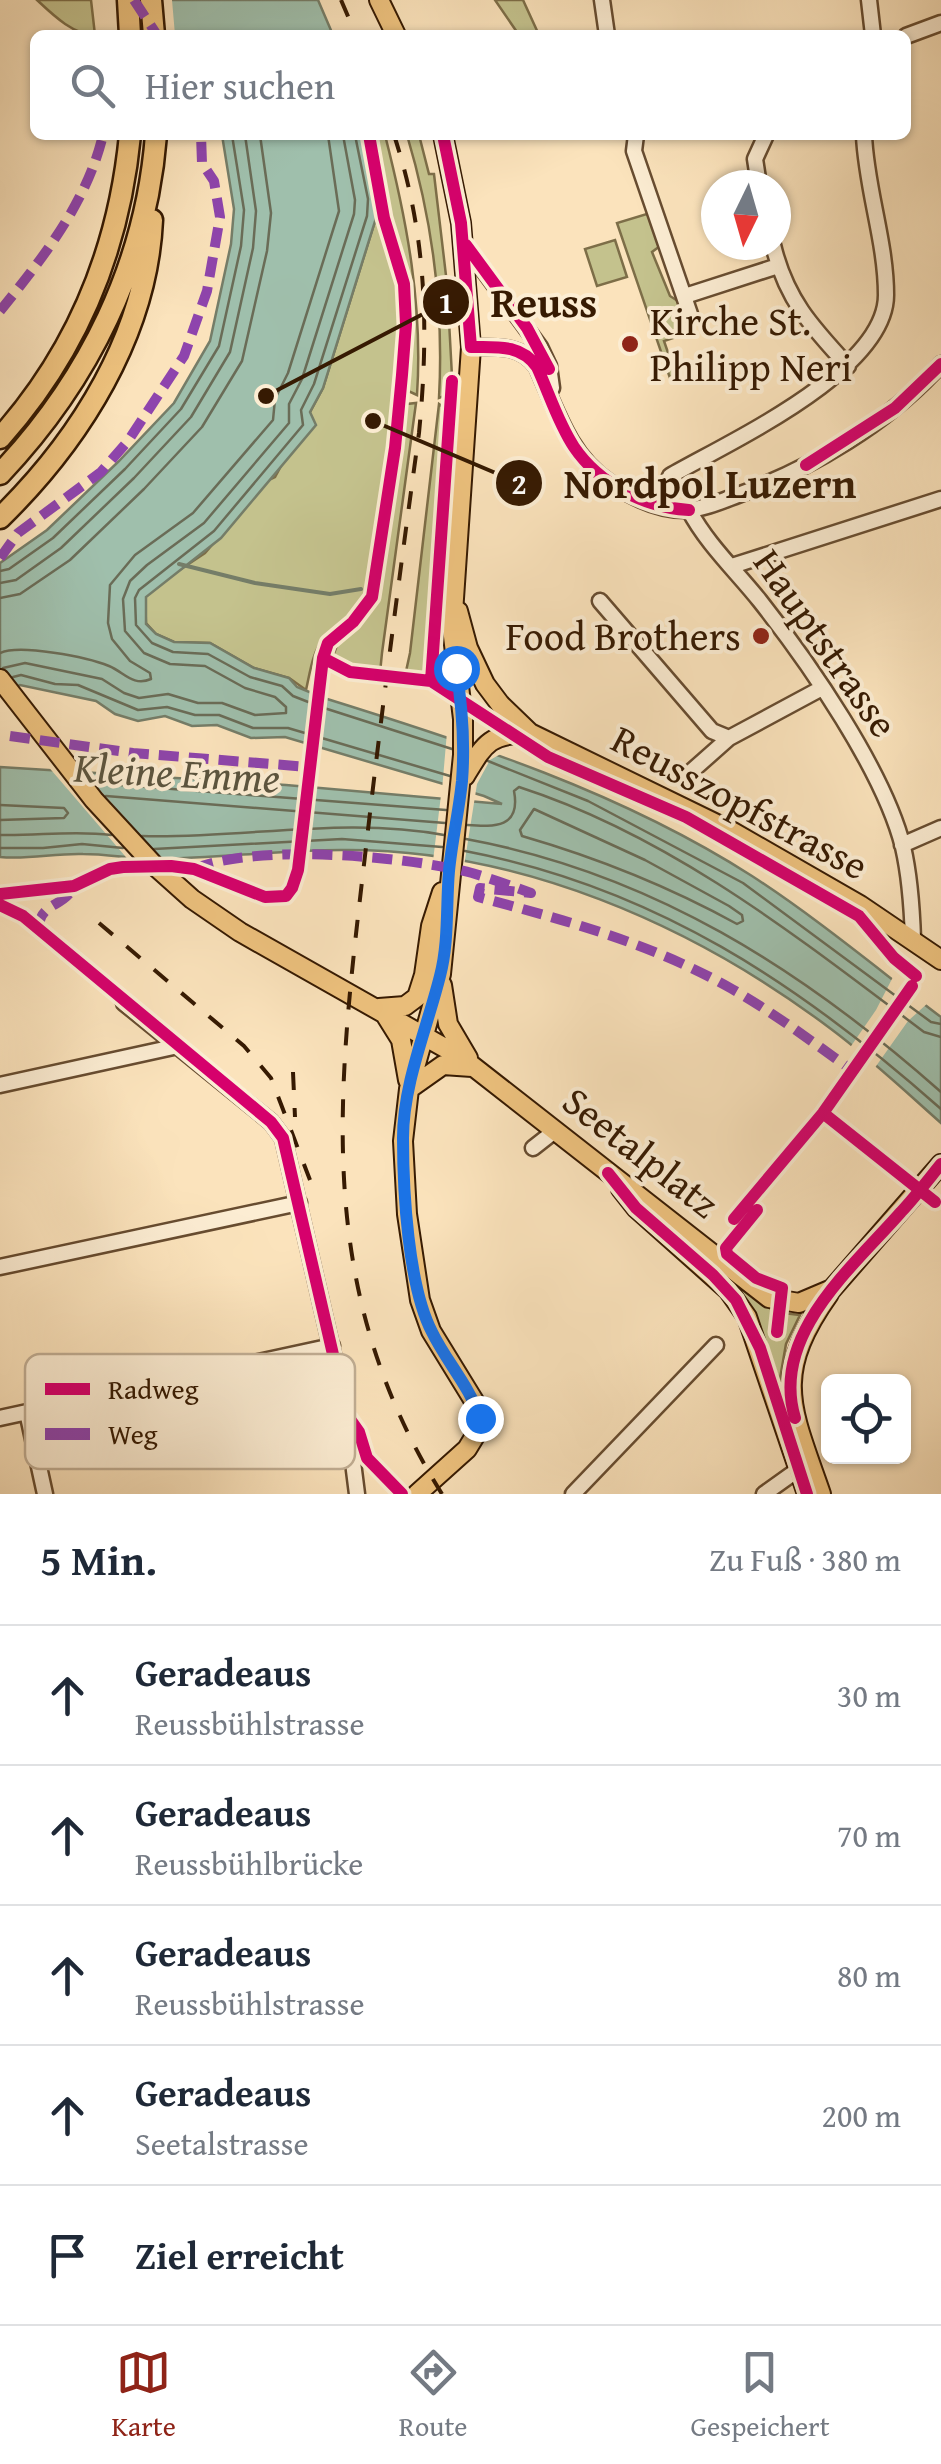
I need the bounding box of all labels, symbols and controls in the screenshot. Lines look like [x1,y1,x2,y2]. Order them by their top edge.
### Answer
search box [30,30,911,140]
text: Hier suchen [145,57,335,113]
icon: search [65,58,120,113]
north arrow [701,170,791,260]
callout: Reuss [421,266,617,338]
text: Reuss [491,271,597,332]
text: 1 [438,280,454,324]
place label: Kirche St. Philipp Neri [650,291,852,396]
marker: Kirche St. Philipp Neri [619,333,641,355]
callout: Nordpol Luzern [494,447,876,519]
text: Nordpol Luzern [564,452,856,513]
text: 2 [511,461,527,505]
street label: Hauptstrasse [740,536,913,749]
place label: Food Brothers [505,606,741,665]
marker: Food Brothers [750,625,772,647]
route start [434,646,480,692]
street label: Reusszopfstrasse [601,709,879,894]
water label: Kleine Emme [71,736,282,807]
street label: Seetalplatz [550,1072,732,1232]
legend [25,1354,355,1469]
text: Radweg [108,1368,199,1409]
map controls [821,1374,911,1464]
button: locate [821,1374,911,1464]
route end [458,1396,504,1442]
text: Weg [108,1413,158,1454]
text: 5 Min. [40,1529,157,1590]
text: Zu Fuß · 380 m [709,1536,901,1583]
text: Geradeaus [135,1644,311,1700]
icon: ahead [40,1668,95,1723]
text: 30 m [837,1672,901,1719]
text: Reussbühlstrasse [135,1700,364,1747]
text: Geradeaus [135,1784,311,1840]
icon: ahead [40,1808,95,1863]
text: 70 m [837,1812,901,1859]
text: Reussbühlbrücke [135,1840,363,1887]
text: Geradeaus [135,1924,311,1980]
icon: ahead [40,1948,95,2003]
text: 80 m [837,1952,901,1999]
text: Reussbühlstrasse [135,1980,364,2027]
text: Geradeaus [135,2064,311,2120]
icon: ahead [40,2088,95,2143]
text: 200 m [822,2092,901,2139]
text: Seetalstrasse [135,2120,308,2167]
text: Ziel erreicht [135,2227,344,2283]
icon: arrive [40,2228,95,2283]
tab: Karte [111,2345,176,2446]
tab: Route [399,2345,467,2446]
tab: Gespeichert [690,2345,830,2446]

